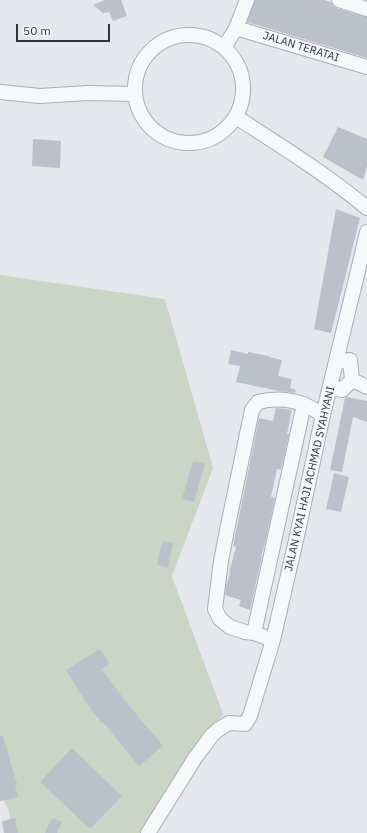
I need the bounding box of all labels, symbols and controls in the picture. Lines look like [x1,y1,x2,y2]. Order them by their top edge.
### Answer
scale bar [18,16,112,42]
text: 50 m [23,23,51,38]
street label: JALAN TERATAI [261,29,341,65]
street label: JALAN KYAI HAJI ACHMAD SYAHYANI [282,385,338,573]

